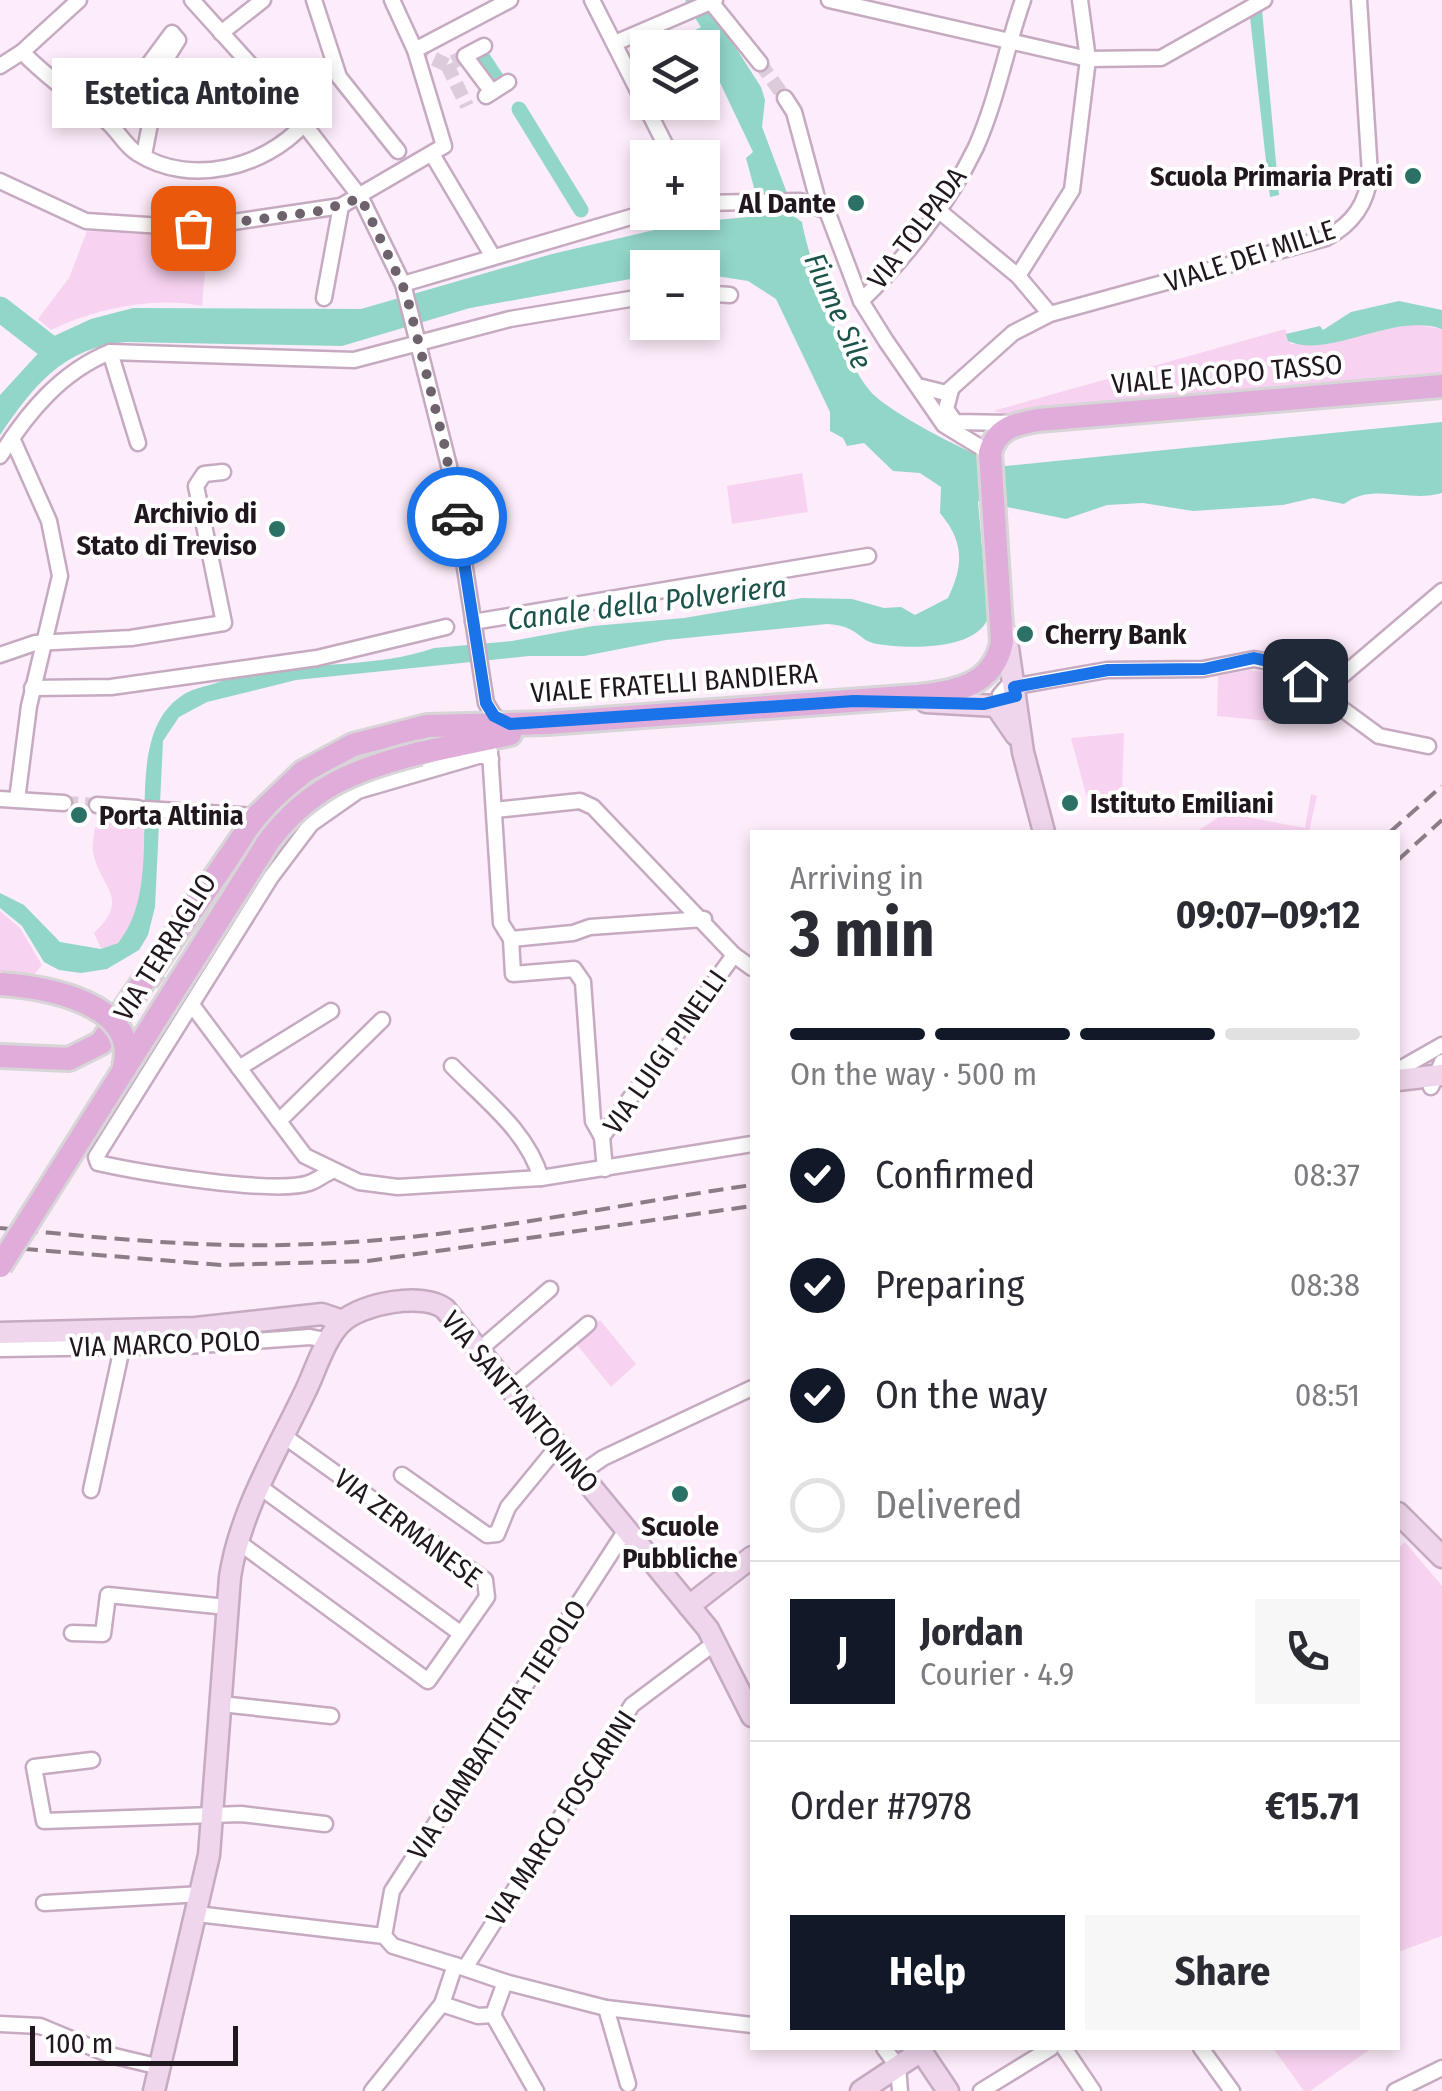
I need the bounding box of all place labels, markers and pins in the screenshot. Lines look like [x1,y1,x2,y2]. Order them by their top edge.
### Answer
callout: Estetica Antoine [53,58,333,128]
place label: Scuola Primaria Prati [1150,160,1393,193]
marker: Scuola Primaria Prati [1402,165,1424,187]
pin [151,186,236,271]
place label: Al Dante [738,187,836,220]
marker: Al Dante [845,192,867,214]
place label: Archivio di Stato di Treviso [77,497,257,562]
marker: Archivio di Stato di Treviso [266,518,288,540]
place label: Cherry Bank [1045,618,1187,651]
marker: Cherry Bank [1014,623,1036,645]
pin [1263,639,1348,724]
place label: Istituto Emiliani [1090,787,1274,820]
marker: Istituto Emiliani [1059,792,1081,814]
place label: Porta Altinia [99,799,244,832]
marker: Porta Altinia [68,804,90,826]
marker: Scuole Pubbliche [669,1483,691,1505]
place label: Scuole Pubbliche [622,1510,738,1575]

